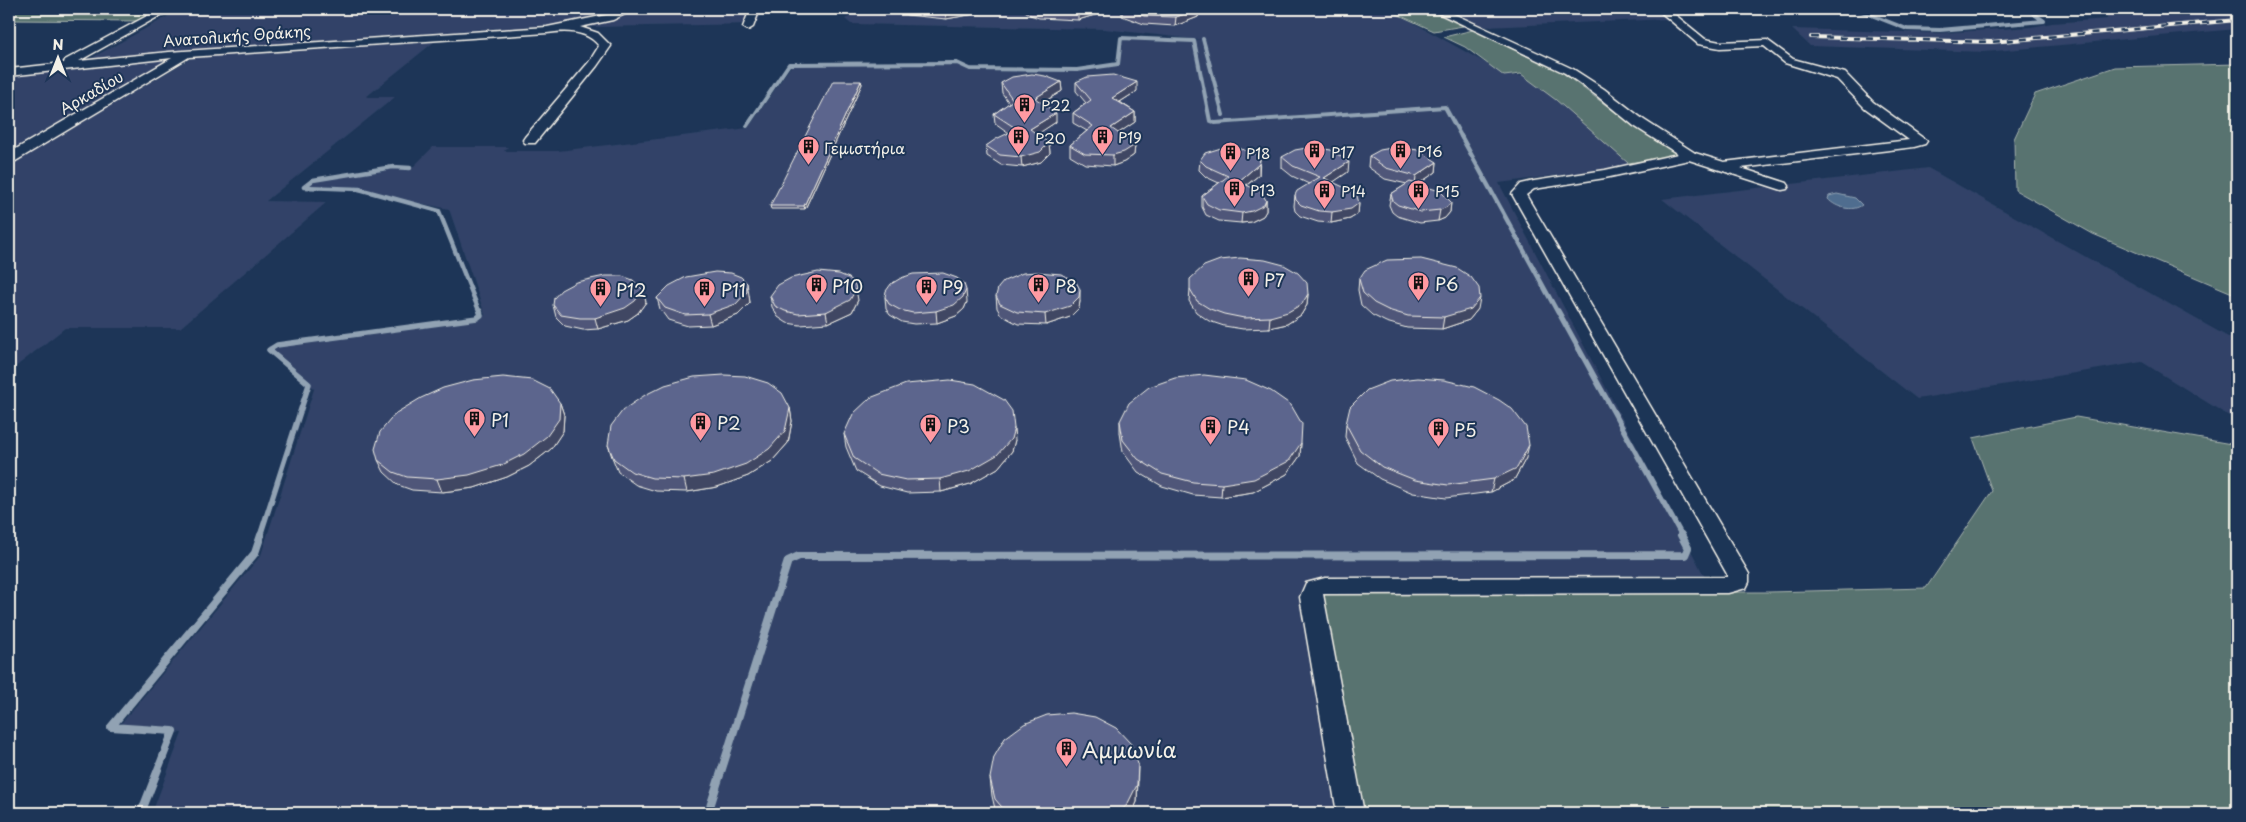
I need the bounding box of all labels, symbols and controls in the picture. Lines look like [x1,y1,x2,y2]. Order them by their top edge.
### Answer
street label: Ανατολικής Θράκης [162,18,312,52]
north arrow [32,32,82,82]
text: N [52,34,64,55]
street label: Αρκαδίου [55,64,127,120]
building icon: P22 [1013,92,1037,123]
place label: P22 [1041,93,1070,116]
building icon: P19 [1090,124,1114,155]
building icon: P20 [1007,125,1031,156]
place label: P19 [1118,125,1142,148]
place label: P20 [1035,126,1066,149]
building icon: Γεμιστήρια [796,135,820,166]
place label: Γεμιστήρια [824,136,905,159]
building icon: P16 [1389,138,1413,169]
building icon: P17 [1303,139,1327,170]
place label: P16 [1417,139,1443,162]
building icon: P18 [1218,140,1242,171]
place label: P17 [1331,140,1355,163]
place label: P18 [1246,141,1270,164]
building icon: P13 [1222,177,1246,208]
place label: P13 [1250,178,1275,201]
building icon: P14 [1313,178,1337,209]
building icon: P15 [1407,178,1431,209]
place label: P14 [1341,179,1366,202]
place label: P15 [1435,179,1460,202]
place label: P7 [1264,266,1285,293]
building icon: P7 [1236,267,1260,298]
place label: P6 [1435,270,1458,297]
building icon: P6 [1407,271,1431,302]
place label: P10 [832,272,863,299]
place label: P8 [1055,272,1077,299]
building icon: P10 [804,273,828,304]
place label: P9 [942,273,964,300]
building icon: P8 [1027,273,1051,304]
building icon: P9 [914,274,938,305]
place label: P12 [616,276,647,303]
place label: P11 [721,276,746,303]
building icon: P12 [588,277,612,308]
building icon: P11 [693,277,717,308]
place label: P1 [491,406,509,433]
building icon: P1 [463,407,487,438]
place label: P2 [717,409,741,436]
building icon: P2 [689,410,713,441]
place label: P3 [947,412,970,439]
building icon: P3 [919,413,943,444]
place label: P4 [1227,413,1250,440]
building icon: P4 [1199,414,1223,445]
place label: P5 [1454,416,1477,443]
building icon: P5 [1426,417,1450,448]
place label: Αμμωνία [1082,733,1177,765]
building icon: Αμμωνία [1054,737,1078,768]

